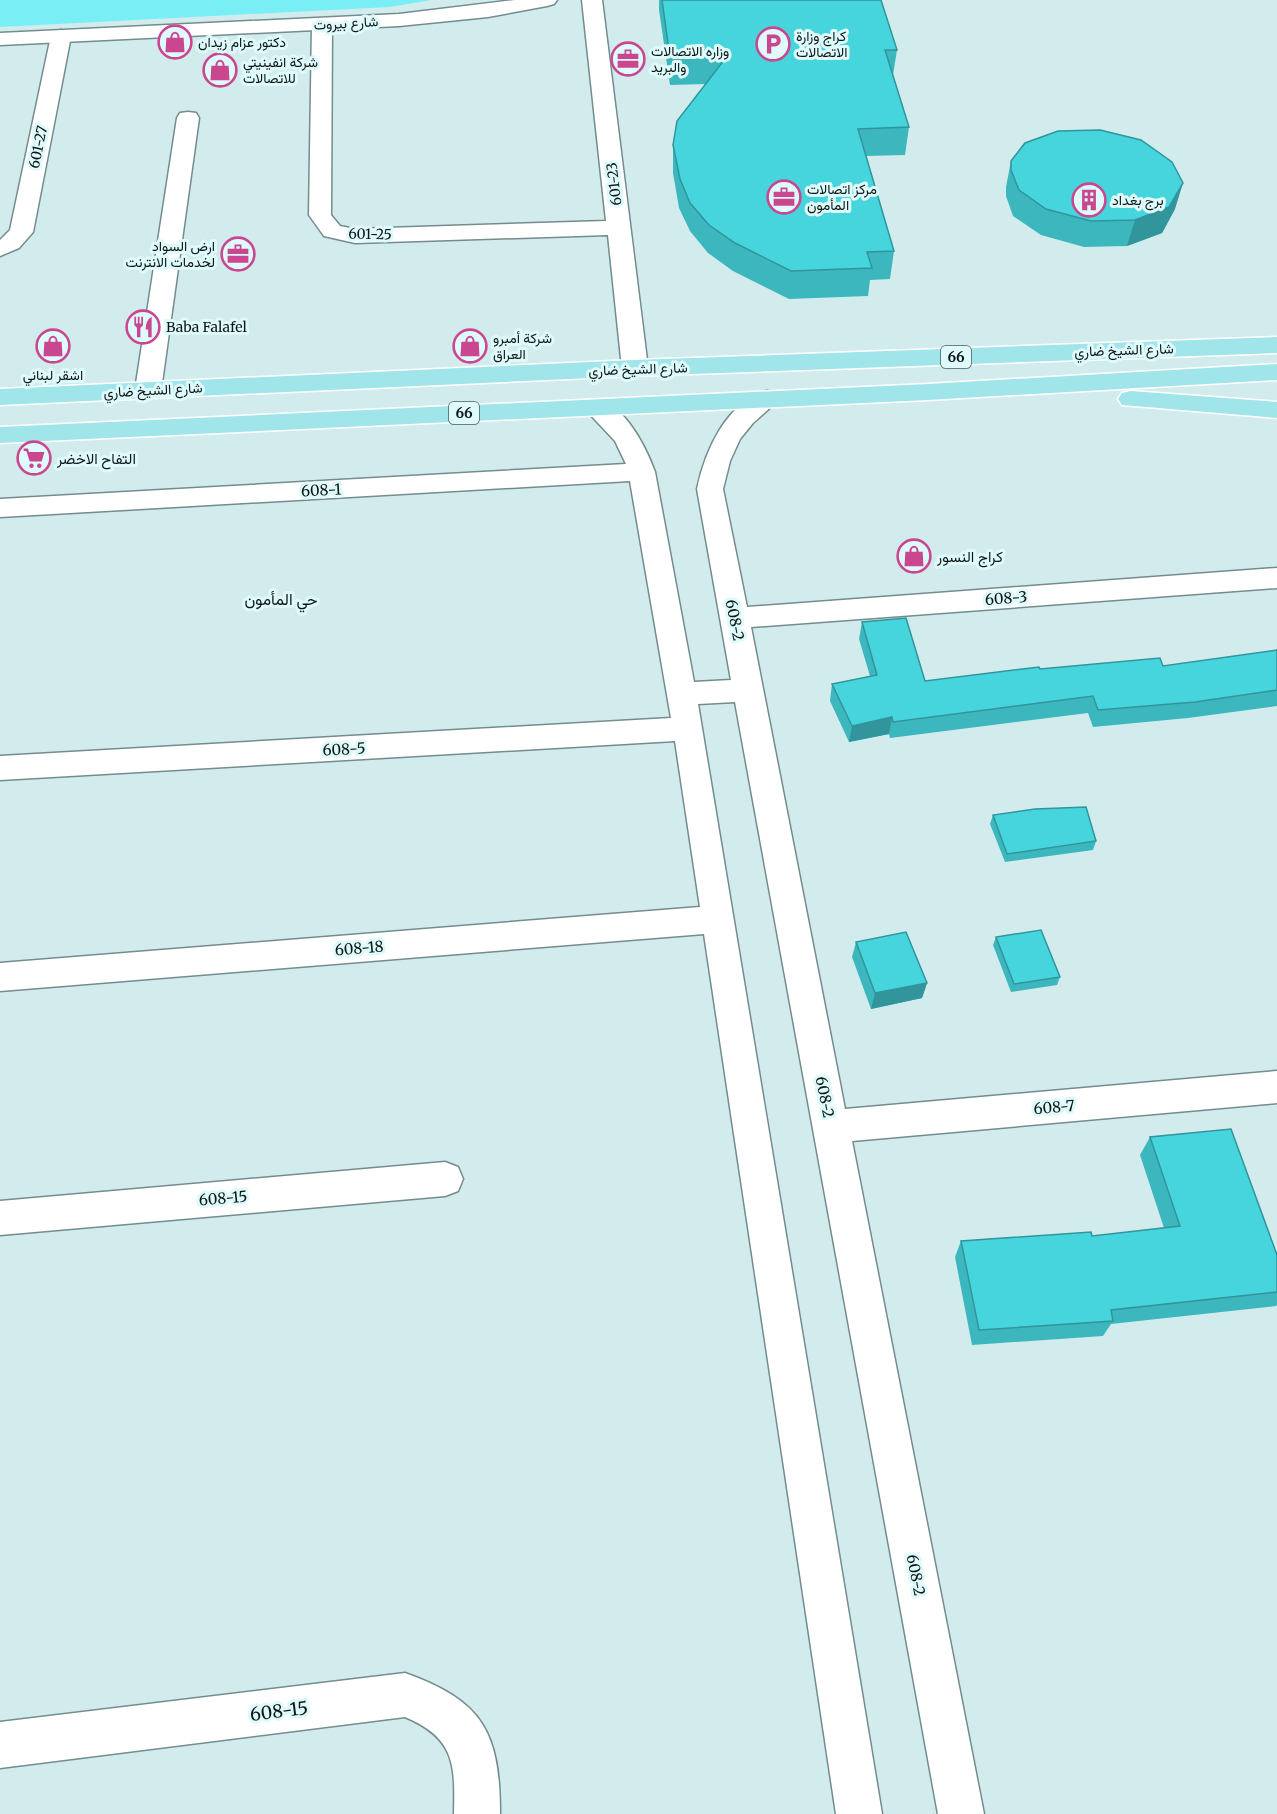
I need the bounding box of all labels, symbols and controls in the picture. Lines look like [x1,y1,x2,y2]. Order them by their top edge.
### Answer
street label: شارع بيروت [313,12,379,36]
shop icon: دكتور عزام زيدان [157,24,193,60]
parking icon: كراج وزارة الاتصالات [755,26,791,62]
place label: كراج وزارة الاتصالات [796,27,847,61]
place label: دكتور عزام زيدان [198,33,286,51]
office icon: وزاره الاتصالات والبريد [610,41,646,77]
place label: وزاره الاتصالات والبريد [651,42,729,76]
shop icon: شركة انفينيتي للاتصالات [202,52,238,88]
place label: شركة انفينيتي للاتصالات [243,53,318,87]
street label: 601-27 [25,124,51,170]
street label: 601-23 [602,161,626,207]
office icon: مركز اتصالات المأمون [766,179,802,215]
place label: مركز اتصالات المأمون [807,180,877,214]
building icon: برج بغداد [1071,182,1107,218]
place label: برج بغداد [1112,191,1164,211]
street label: 601-25 [348,225,392,243]
office icon: ارض السواد لخدمات الانترنت [220,236,256,272]
place label: ارض السواد لخدمات الانترنت [126,237,215,271]
restaurant icon: Baba Falafel [125,309,161,345]
place label: Baba Falafel [166,318,247,336]
shop icon: اشقر لبناني [35,328,71,364]
shop icon: شركة أمبرو العراق [452,328,488,364]
place label: شركة أمبرو العراق [493,329,552,363]
street label: شارع الشيخ ضاري [1074,339,1174,364]
road number: 66 [941,346,971,368]
street label: شارع الشيخ ضاري [588,358,688,383]
place label: اشقر لبناني [23,366,83,387]
street label: شارع الشيخ ضاري [103,378,203,405]
road number: 66 [449,402,479,424]
supermarket icon: التفاح الاخضر [16,440,52,476]
place label: التفاح الاخضر [56,449,136,470]
street label: 608-1 [300,479,342,501]
shop icon: كراج النسور [896,538,932,574]
place label: كراج النسور [936,547,1003,568]
street label: 608-3 [984,587,1028,609]
district label: حي المأمون [244,589,318,613]
street label: 608-2 [722,598,748,642]
street label: 608-5 [322,738,366,760]
street label: 608-18 [334,936,384,960]
street label: 608-2 [812,1075,838,1119]
street label: 608-7 [1033,1096,1076,1118]
street label: 608-15 [198,1186,248,1210]
street label: 608-2 [903,1553,929,1597]
street label: 608-15 [249,1696,309,1726]

